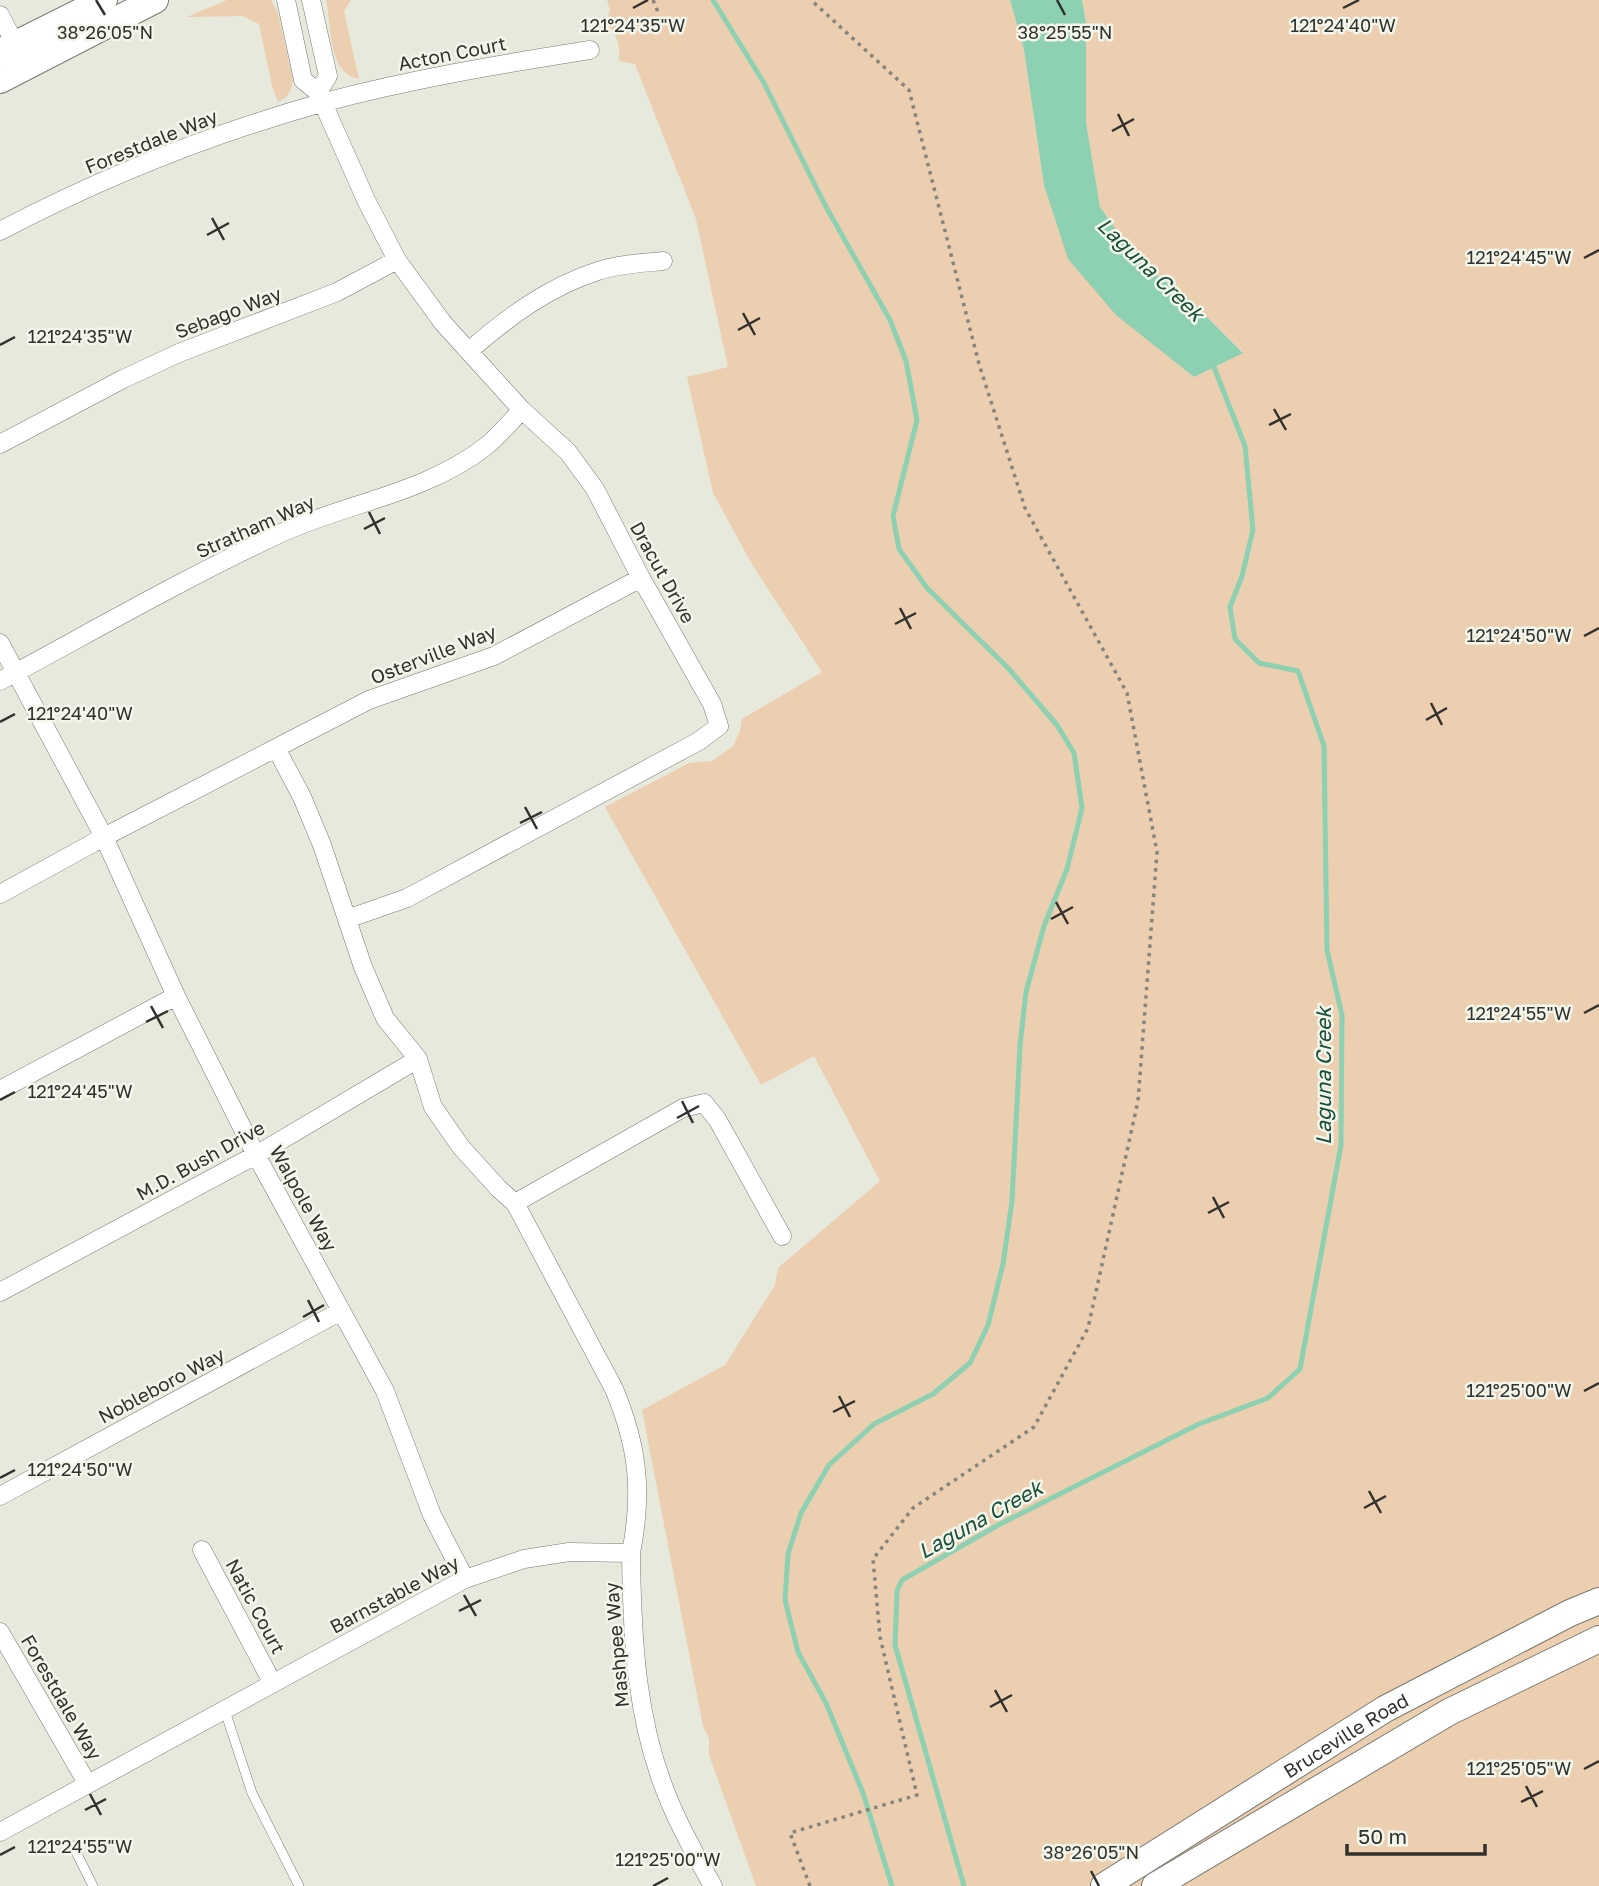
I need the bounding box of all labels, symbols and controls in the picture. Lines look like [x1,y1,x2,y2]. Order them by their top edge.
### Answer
text: 121°24'35"W [581,14,685,36]
text: 121°24'40"W [1290,14,1396,36]
text: 38°26'05"N [57,21,153,43]
text: 38°25'55"N [1018,21,1112,43]
street label: Acton Court [396,31,508,75]
street label: Forestdale Way [81,104,221,178]
water label: Laguna Creek [1092,212,1211,328]
text: 121°24'45"W [1467,246,1571,268]
street label: Sebago Way [172,281,285,343]
text: 121°24'35"W [28,325,132,347]
street label: Stratham Way [192,489,318,562]
street label: Dracut Drive [626,517,700,627]
street label: Osterville Way [367,619,499,689]
text: 121°24'50"W [1466,624,1572,646]
text: 121°24'40"W [27,702,133,724]
text: 121°24'55"W [1467,1002,1571,1024]
water label: Laguna Creek [1310,1005,1336,1145]
text: 121°24'45"W [28,1080,132,1102]
street label: M.D. Bush Drive [132,1115,268,1205]
street label: Walpole Way [265,1141,343,1255]
street label: Nobleboro Way [94,1342,228,1428]
text: 121°25'00"W [1466,1379,1572,1401]
text: 121°24'50"W [27,1458,133,1480]
water label: Laguna Creek [913,1473,1049,1564]
street label: Barnstable Way [326,1550,463,1638]
street label: Natic Court [221,1555,291,1657]
street label: Mashpee Way [599,1581,633,1709]
street label: Forestdale Way [17,1630,107,1764]
street label: Bruceville Road [1279,1688,1412,1782]
text: 121°25'05"W [1467,1757,1571,1779]
scale bar [1347,1812,1485,1856]
text: 50 m [1358,1823,1407,1849]
text: 121°24'55"W [28,1835,132,1857]
text: 38°26'05"N [1043,1841,1139,1863]
text: 121°25'00"W [615,1848,721,1870]

